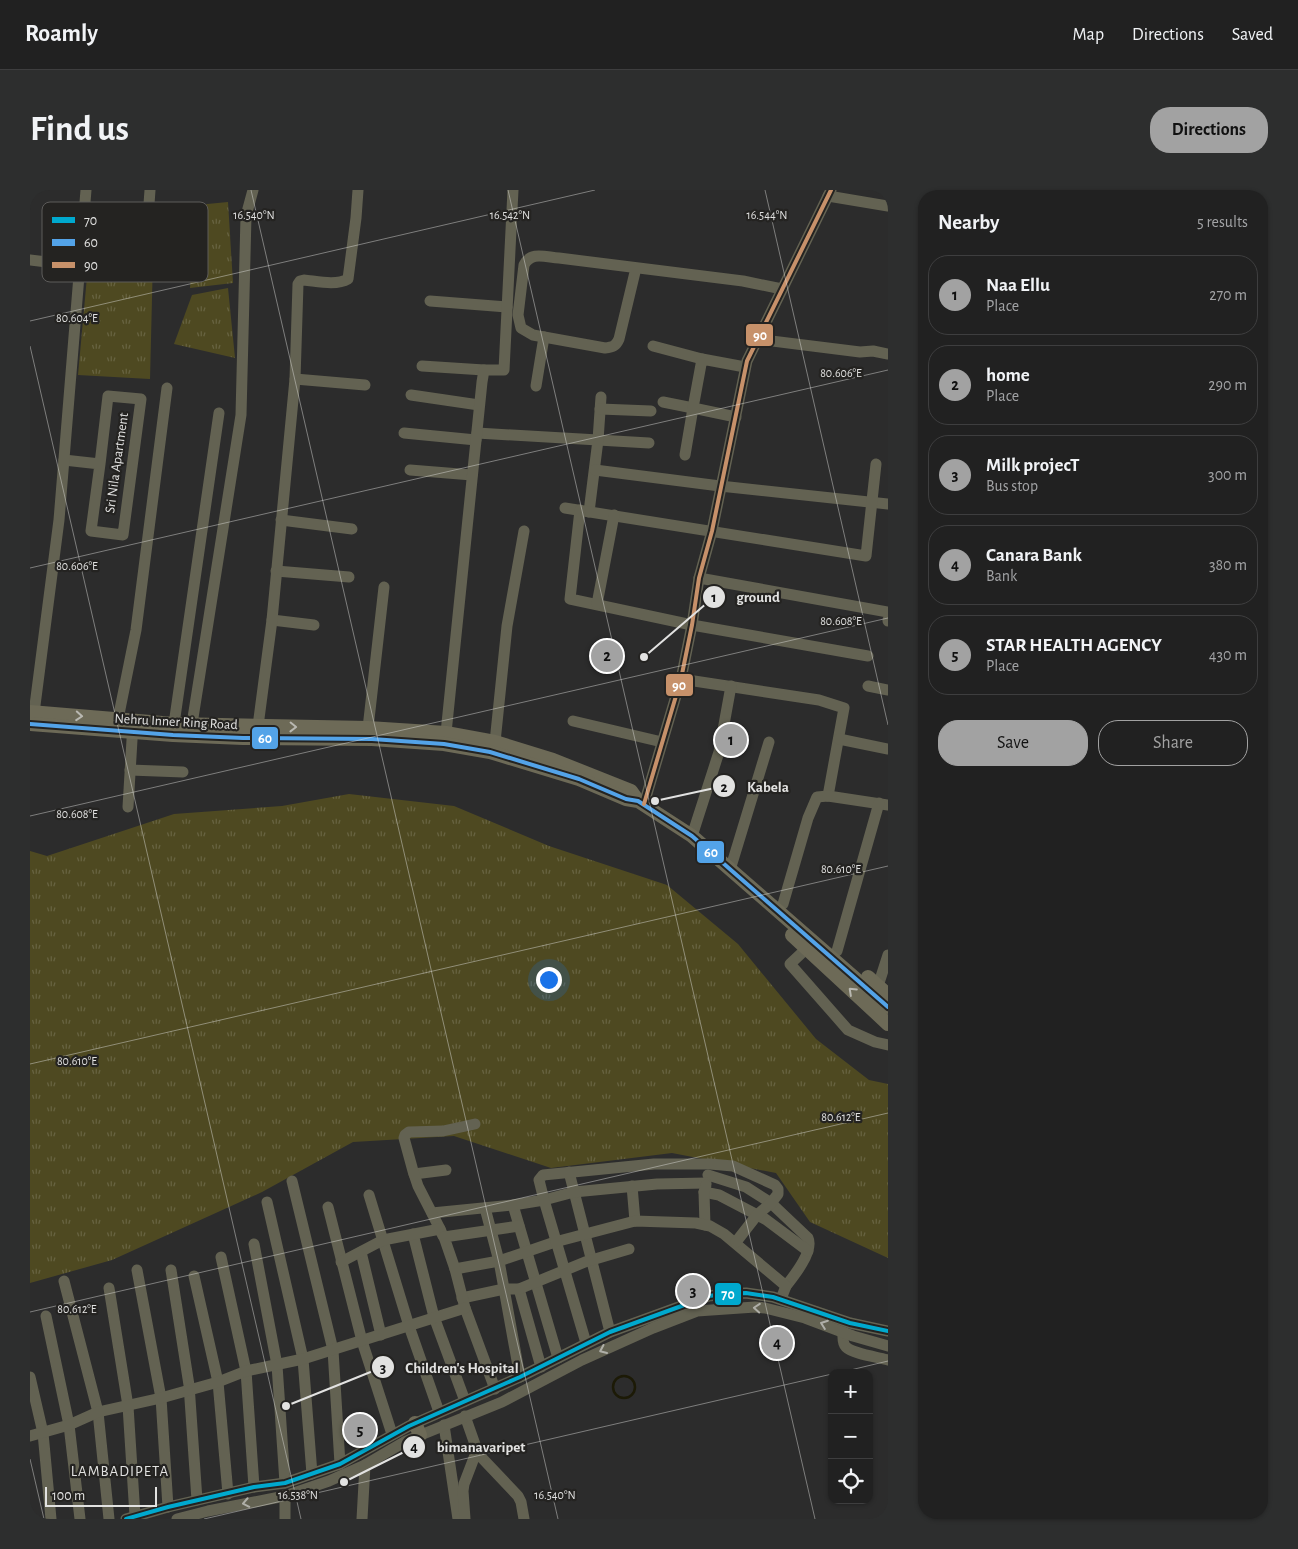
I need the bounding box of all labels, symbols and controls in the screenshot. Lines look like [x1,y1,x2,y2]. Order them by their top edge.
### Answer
text: Roamly [25,22,98,46]
text: Map [1073,26,1104,44]
text: Directions [1132,26,1204,44]
text: Saved [1232,26,1273,44]
button: Directions [1150,107,1268,153]
text: Find us [30,112,129,147]
legend [42,202,208,282]
text: 16.540°N [233,209,275,221]
text: 16.542°N [490,209,530,221]
text: 16.544°N [747,209,787,221]
text: Nearby [938,212,999,233]
text: 70 [84,214,97,228]
text: 5 results [1197,214,1248,230]
text: 60 [84,236,98,250]
text: 90 [84,259,98,273]
text: Naa Ellu [986,276,1050,295]
text: 1 [952,287,958,303]
text: 270 m [1209,287,1247,303]
text: Place [986,298,1019,314]
text: 80.604°E [56,312,98,324]
line badge: 90 [745,323,774,347]
text: 90 [753,329,767,343]
text: home [986,366,1030,385]
text: 80.606°E [820,367,862,379]
text: 2 [951,377,959,393]
text: 290 m [1208,377,1247,393]
text: Place [986,388,1019,404]
street label: Sri Nila Apartment [103,411,131,514]
text: Milk projecT [986,456,1080,475]
text: 3 [952,467,958,483]
text: 300 m [1208,467,1247,483]
text: Bus stop [986,478,1038,494]
text: Canara Bank [986,546,1082,565]
text: 4 [951,557,959,573]
text: 380 m [1209,557,1247,573]
text: 80.606°E [56,560,98,572]
text: Bank [986,568,1017,584]
callout: ground [701,582,790,612]
text: 1 [711,590,717,605]
text: ground [736,590,780,605]
text: 80.608°E [820,615,862,627]
text: STAR HEALTH AGENCY [986,636,1162,655]
pin: 2 [591,637,623,675]
text: 5 [952,647,958,663]
text: 430 m [1209,647,1247,663]
text: Place [986,658,1019,674]
line badge: 90 [665,673,694,697]
text: 90 [672,679,686,693]
one-way arrow [75,710,83,721]
street label: Nehru Inner Ring Road [114,712,238,732]
button: Save [938,720,1088,766]
button: Share [1098,720,1248,766]
pin: 1 [715,721,747,759]
one-way arrow [290,722,297,732]
line badge: 60 [251,726,279,750]
text: 60 [258,732,272,746]
callout: Kabela [712,771,799,801]
text: 2 [720,780,728,795]
text: Kabela [747,780,789,795]
text: 80.608°E [56,808,98,820]
line badge: 60 [696,840,725,864]
text: 60 [704,846,718,860]
text: 80.610°E [821,863,861,875]
your location [536,967,562,993]
one-way arrow [849,988,858,997]
text: 80.610°E [57,1055,97,1067]
text: 80.612°E [821,1111,861,1123]
pin: 3 [677,1272,709,1310]
line badge: 70 [714,1282,742,1306]
text: 70 [721,1288,735,1302]
one-way arrow [753,1302,761,1313]
text: 80.612°E [57,1303,97,1315]
one-way arrow [820,1320,829,1330]
pin: 4 [761,1324,793,1362]
one-way arrow [599,1344,608,1355]
callout: Children's Hospital [370,1352,529,1382]
text: 3 [380,1361,386,1376]
text: Children's Hospital [405,1361,519,1376]
map controls [828,1369,873,1504]
button: + [828,1369,873,1414]
pin: 5 [344,1411,376,1449]
button: − [828,1414,873,1459]
callout: bimanavaripet [401,1432,535,1462]
text: 4 [410,1440,418,1455]
text: bimanavaripet [437,1440,525,1455]
button: locate [828,1459,873,1504]
district label: LAMBADIPETA [71,1464,169,1479]
scale bar [45,1484,158,1507]
text: 100 m [52,1489,85,1503]
text: 16.538°N [278,1489,318,1501]
text: 16.540°N [534,1489,576,1501]
one-way arrow [242,1498,251,1508]

